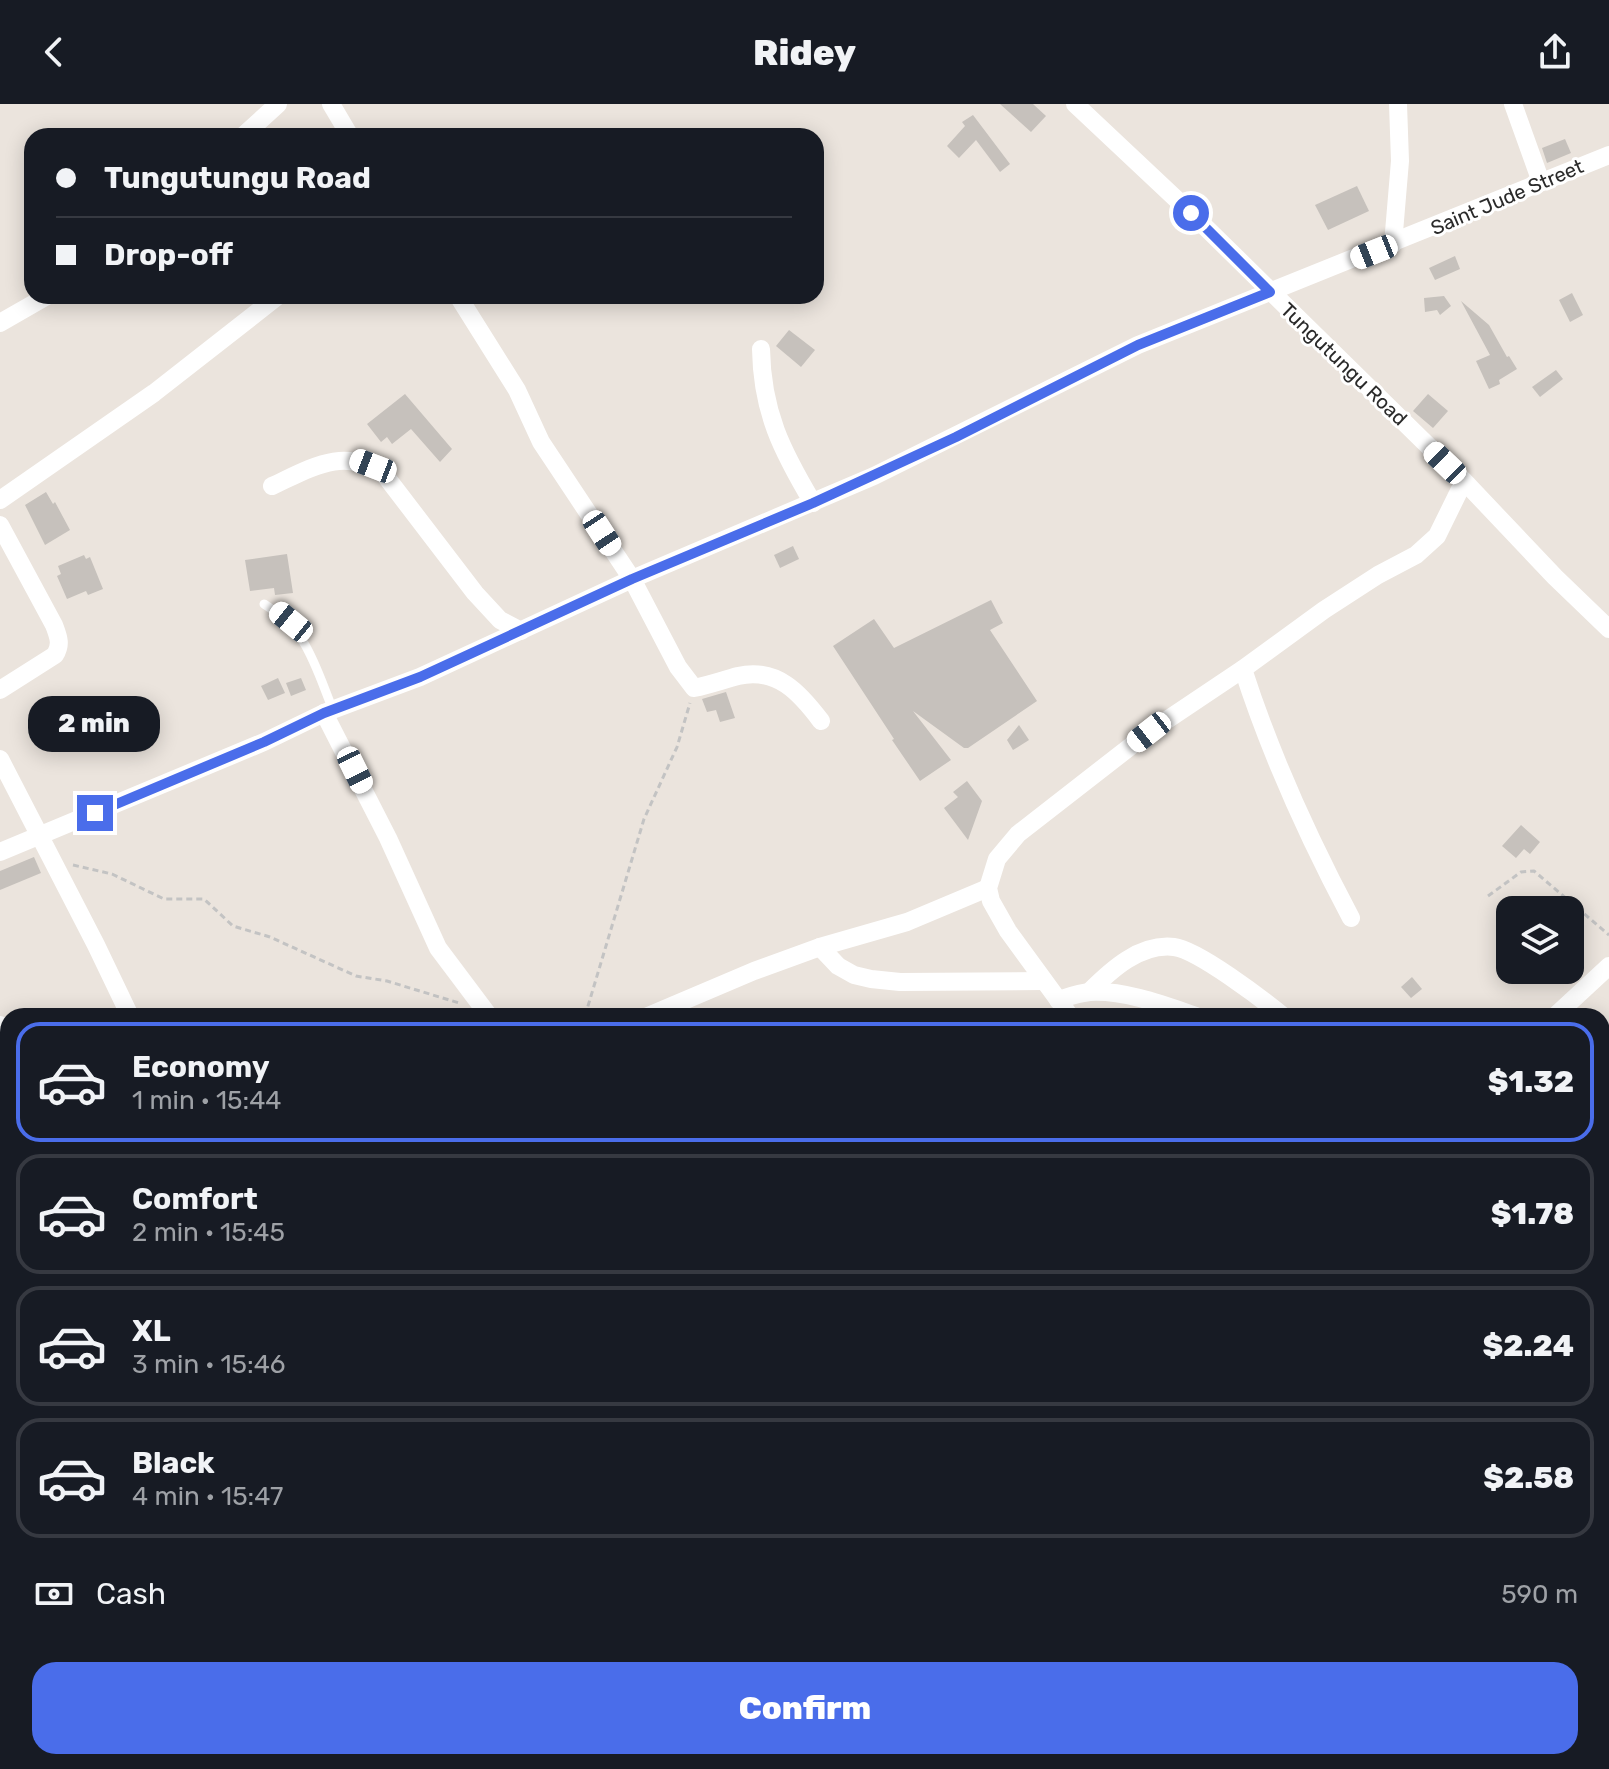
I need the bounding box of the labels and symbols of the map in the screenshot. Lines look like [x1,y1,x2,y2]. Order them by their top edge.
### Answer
street label: Saint Jude Street [1427,154,1587,240]
route start [1173,195,1209,231]
car [1347,232,1401,272]
street label: Tungutungu Road [1276,298,1412,430]
car [1419,438,1471,488]
car [346,446,400,486]
car [579,506,625,560]
car [265,598,317,646]
callout: 2 min [29,697,161,753]
car [1123,708,1175,756]
car [334,743,376,797]
route end [77,795,113,831]

